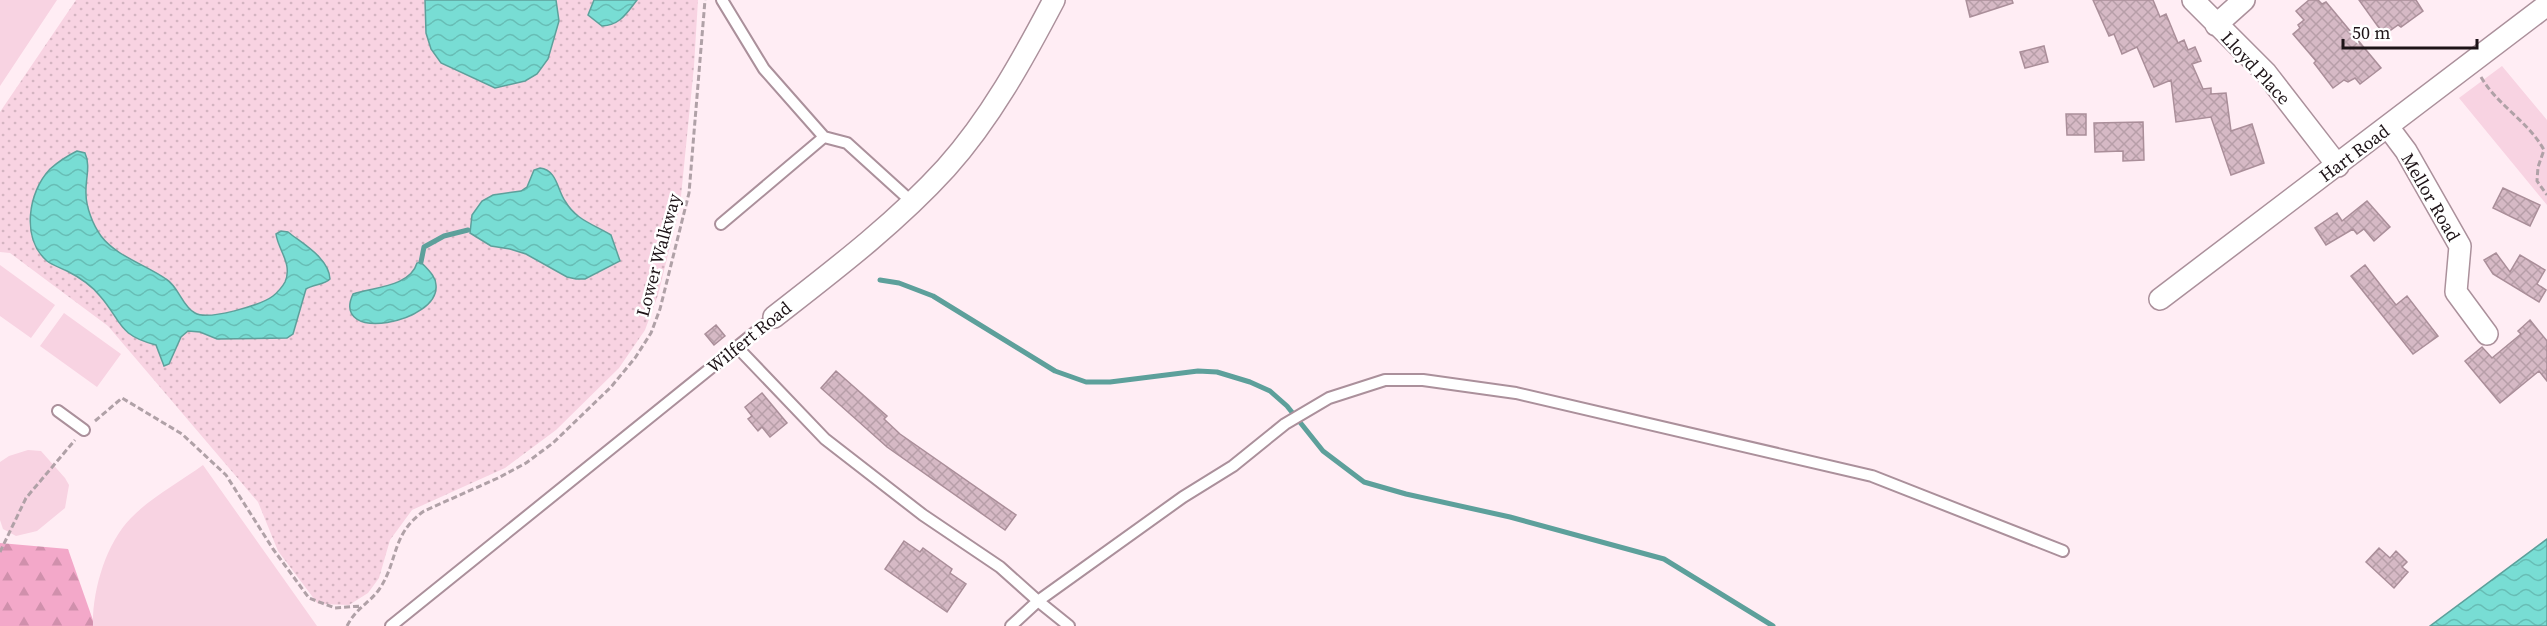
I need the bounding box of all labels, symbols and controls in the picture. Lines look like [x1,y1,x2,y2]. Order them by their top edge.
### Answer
scale bar [2343,12,2476,50]
text: 50 m [2352,20,2390,45]
street label: Lloyd Place [2215,26,2297,110]
street label: Hart Road [2314,118,2394,188]
street label: Mellor Road [2396,148,2466,246]
street label: Lower Walkway [630,190,687,319]
street label: Wilfert Road [702,295,796,379]

